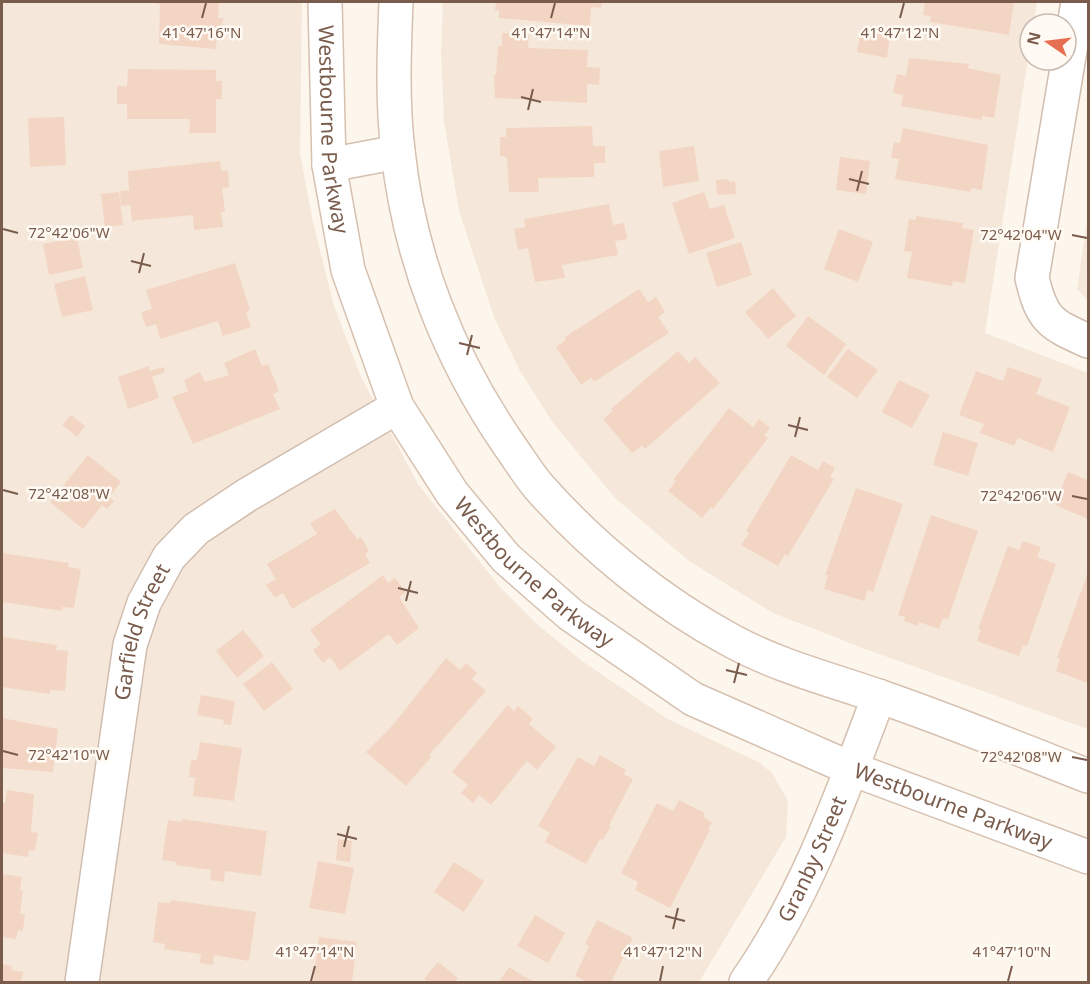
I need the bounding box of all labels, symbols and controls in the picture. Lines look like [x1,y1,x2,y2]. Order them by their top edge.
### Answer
north arrow [1018,12,1078,72]
text: 41°47'16"N [163,22,241,42]
text: 41°47'14"N [512,22,590,42]
text: 41°47'12"N [861,22,939,42]
street label: Westbourne Parkway [313,25,356,236]
text: N [1021,29,1046,47]
text: 72°42'06"W [28,222,110,242]
text: 72°42'04"W [980,224,1062,244]
text: 72°42'08"W [28,483,110,503]
text: 72°42'06"W [980,485,1062,505]
street label: Westbourne Parkway [448,491,620,653]
street label: Garfield Street [107,558,176,702]
text: 72°42'10"W [28,744,110,764]
text: 72°42'08"W [980,746,1062,766]
street label: Westbourne Parkway [850,756,1057,856]
street label: Granby Street [771,791,853,927]
text: 41°47'14"N [276,941,354,961]
text: 41°47'12"N [624,941,702,961]
text: 41°47'10"N [973,941,1051,961]

